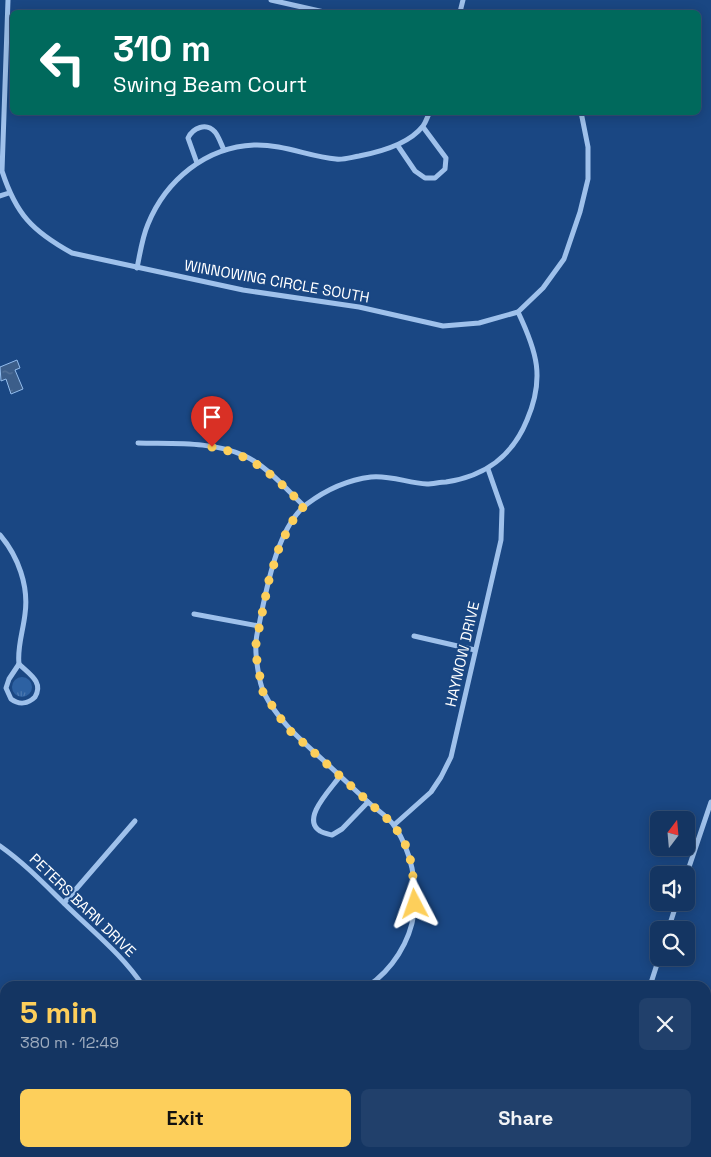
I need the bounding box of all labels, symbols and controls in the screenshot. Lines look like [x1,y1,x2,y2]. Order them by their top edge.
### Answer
text: 310 m [113,27,211,71]
icon: left [30,30,95,95]
text: Swing Beam Court [113,70,307,98]
street label: WINNOWING CIRCLE SOUTH [183,255,371,307]
pin [191,396,233,447]
icon: arrive [198,403,226,431]
street label: HAYMOW DRIVE [441,599,483,709]
north arrow [650,811,695,856]
map controls [650,811,695,966]
street label: PETERS BARN DRIVE [26,849,140,961]
button: sound [650,866,695,911]
position arrow [388,877,440,929]
button: search [650,921,695,966]
text: 5 min [20,993,98,1032]
button: close [639,998,691,1050]
text: 380 m · 12:49 [20,1032,119,1053]
button: Exit [20,1089,351,1147]
button: Share [361,1089,691,1147]

